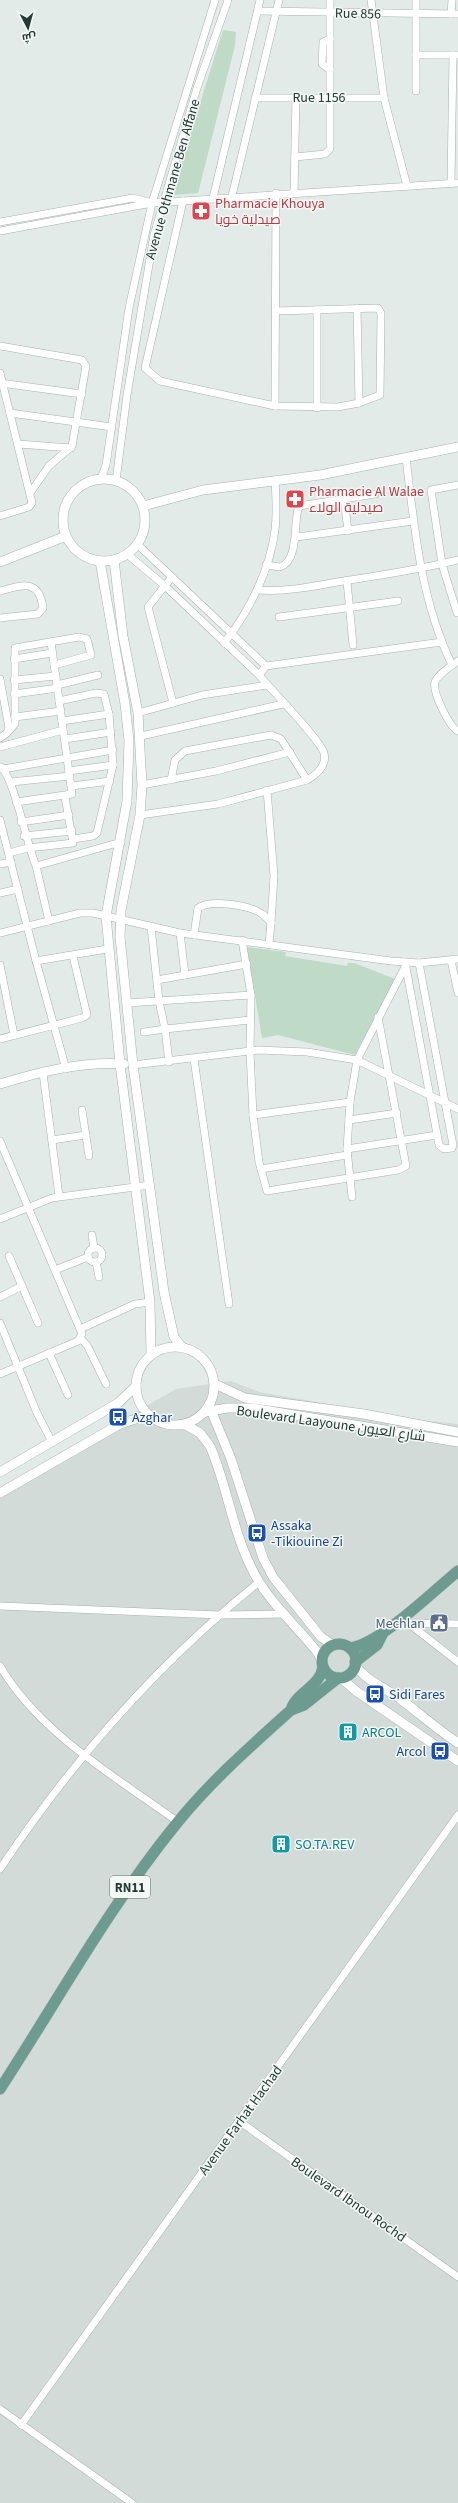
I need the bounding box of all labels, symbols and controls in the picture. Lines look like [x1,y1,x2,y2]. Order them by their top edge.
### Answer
street label: Rue 856 [335,4,381,24]
north arrow [8,8,48,48]
text: ش [21,29,37,46]
street label: Rue 1156 [292,88,346,108]
street label: Avenue Othmane Ben Affane [140,97,205,262]
place label: Pharmacie Khouya صيدلية خويا [215,194,325,230]
pharmacy icon: Pharmacie Khouya صيدلية خويا [190,200,212,222]
place label: Pharmacie Al Walae صيدلية الولاء [309,482,424,518]
pharmacy icon: Pharmacie Al Walae صيدلية الولاء [284,488,306,510]
street label: Boulevard Laayoune شارع العيون [235,1401,427,1447]
bus stop icon: Azghar [107,1406,129,1428]
place label: Azghar [132,1408,172,1428]
place label: Assaka -Tikiouine Zi [271,1516,343,1552]
bus stop icon: Assaka -Tikiouine Zi [246,1522,268,1544]
public building icon: Mechlan [428,1612,450,1634]
place label: Mechlan [376,1614,425,1634]
bus stop icon: Sidi Fares [364,1683,386,1705]
place label: Sidi Fares [389,1685,445,1705]
building icon: ARCOL [337,1721,359,1743]
place label: ARCOL [362,1723,401,1743]
bus stop icon: Arcol [429,1740,451,1762]
place label: Arcol [396,1742,426,1762]
building icon: SO.TA.REV [270,1833,292,1855]
place label: SO.TA.REV [295,1835,355,1855]
road number: RN11 [110,1876,150,1898]
street label: Avenue Farhat Hachad [194,2062,287,2180]
street label: Boulevard Ibnou Rochd [287,2152,410,2247]

